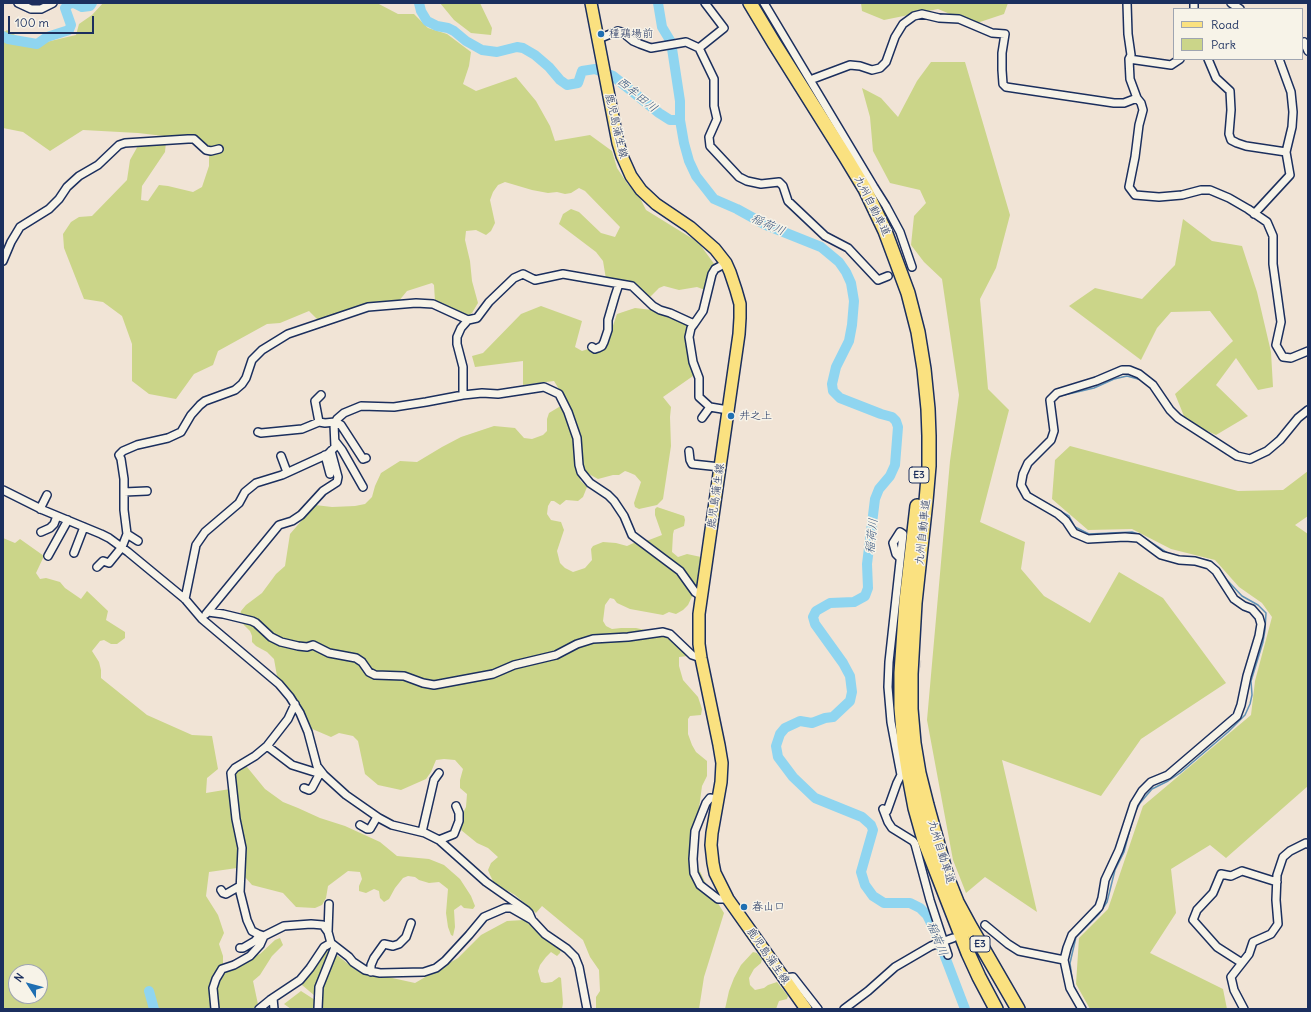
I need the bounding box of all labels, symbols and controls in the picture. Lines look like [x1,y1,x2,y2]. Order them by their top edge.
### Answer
scale bar [10,8,96,34]
legend [1173,8,1303,60]
text: 100 m [15,15,49,30]
text: Road [1211,17,1239,32]
place label: 種鶏場前 [609,27,653,41]
marker: 種鶏場前 [596,29,606,39]
text: Park [1211,37,1236,52]
water label: 西牟田川 [614,74,660,116]
street label: 鹿児島蒲生線 [602,92,630,160]
street label: 九州自動車道 [851,174,893,238]
water label: 稲荷川 [749,211,787,239]
place label: 井之上 [739,409,772,423]
marker: 井之上 [726,411,736,421]
street label: 鹿児島蒲生線 [705,462,727,530]
road number: E3 [909,467,929,483]
street label: 九州自動車道 [913,498,933,566]
water label: 稲荷川 [863,517,881,555]
street label: 九州自動車道 [925,819,957,885]
place label: 春山口 [752,900,785,914]
marker: 春山口 [739,902,749,912]
water label: 稲荷川 [924,920,950,958]
street label: 鹿児島蒲生線 [744,925,792,987]
road number: E3 [970,936,990,952]
north arrow [8,964,48,1004]
text: N [11,970,27,985]

